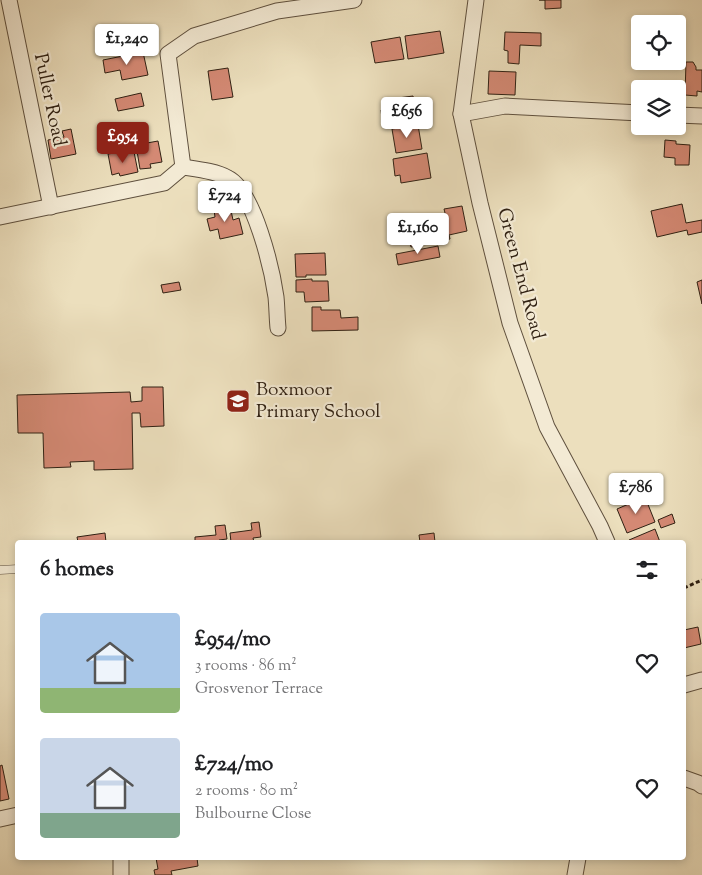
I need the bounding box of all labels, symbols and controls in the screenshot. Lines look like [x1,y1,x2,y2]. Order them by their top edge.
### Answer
map controls [631,15,686,135]
button: locate [631,15,686,70]
pin: £1,240 [86,23,168,66]
text: £1,240 [106,28,148,51]
street label: Puller Road [26,51,72,149]
button: layers [631,80,686,135]
pin: £656 [377,96,437,139]
text: £656 [392,101,422,124]
pin: £954 [93,121,153,164]
text: £954 [108,126,138,149]
pin: £724 [195,180,255,223]
text: £724 [209,185,241,208]
street label: Green End Road [489,205,551,343]
pin: £1,160 [377,212,459,255]
text: £1,160 [398,217,438,240]
place label: Boxmoor Primary School [256,377,381,426]
school or university icon: Boxmoor Primary School [225,388,251,414]
pin: £786 [606,472,666,515]
text: £786 [620,477,652,500]
text: 6 homes [40,555,114,585]
icon: filters [633,556,661,584]
text: £954/mo [195,625,271,655]
icon: home [80,633,140,693]
icon: heart [633,649,661,677]
text: 3 rooms · 86 m² [195,655,297,678]
text: Grosvenor Terrace [195,678,323,701]
text: £724/mo [195,750,273,780]
icon: home [80,758,140,818]
icon: heart [633,774,661,802]
text: 2 rooms · 80 m² [195,780,298,803]
text: Bulbourne Close [195,803,311,826]

